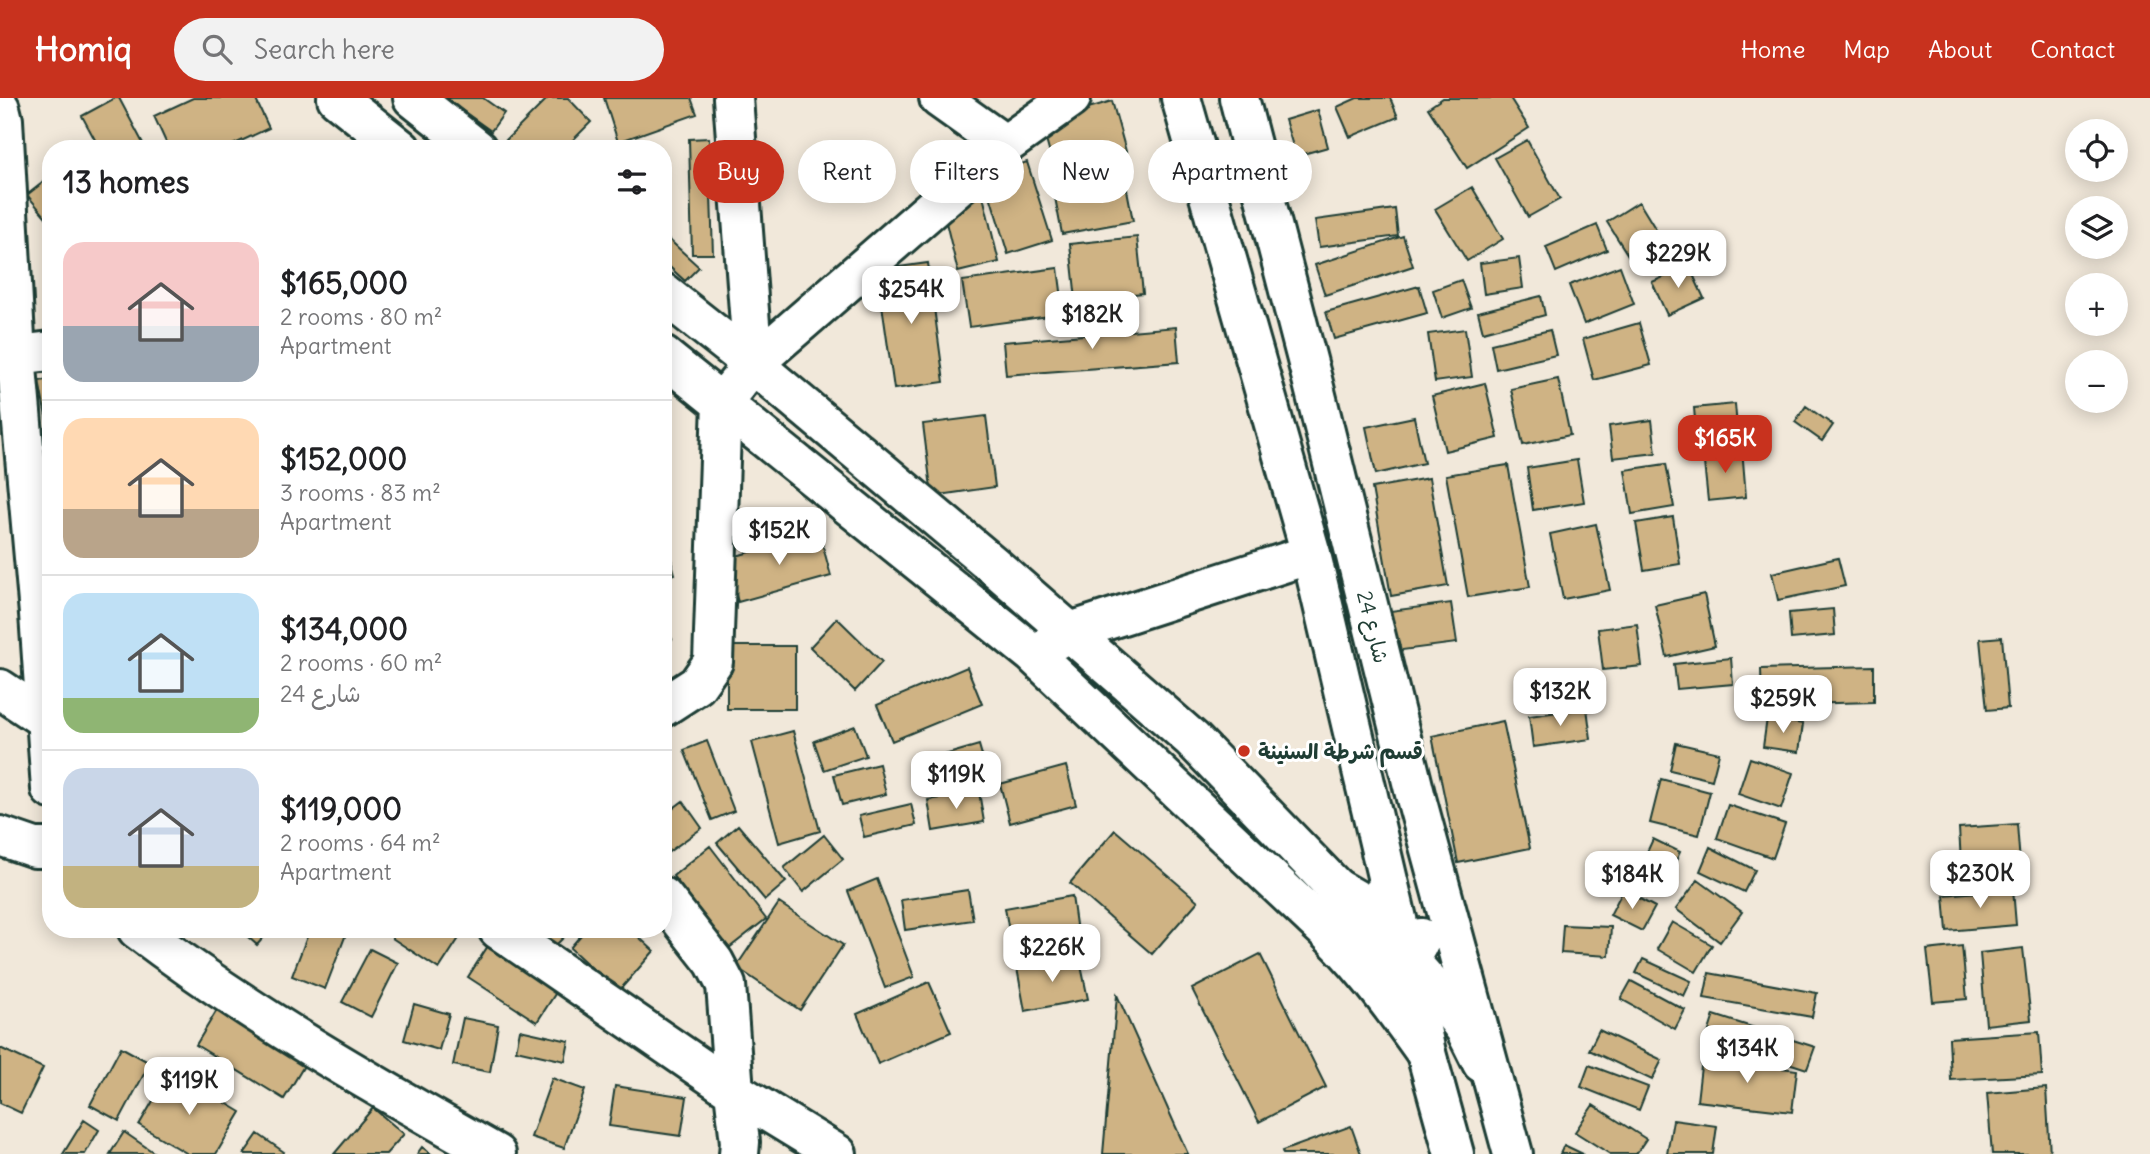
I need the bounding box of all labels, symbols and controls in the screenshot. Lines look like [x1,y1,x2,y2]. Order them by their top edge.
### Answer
search box [174,18,664,81]
text: Homiq [35,28,132,70]
icon: search [198,30,236,68]
text: Search here [254,33,395,66]
text: Home [1741,34,1805,64]
text: Map [1843,34,1890,64]
text: About [1928,34,1992,64]
text: Contact [2030,34,2115,64]
map controls [2065,119,2128,413]
button: locate [2065,119,2128,182]
chip: Buy [693,140,784,203]
chip: Rent [798,140,896,203]
chip: Filters [910,140,1024,203]
chip: New [1038,140,1134,203]
chip: Apartment [1148,140,1312,203]
text: 13 homes [63,163,189,201]
icon: filters [613,163,651,201]
button: layers [2065,196,2128,259]
pin: $229K [1629,230,1727,290]
text: $229K [1645,238,1711,267]
text: $165,000 [280,264,408,302]
pin: $254K [862,266,960,326]
icon: home [119,270,203,354]
button: + [2065,273,2128,336]
text: $254K [878,274,944,303]
pin: $182K [1043,292,1141,351]
text: $182K [1061,299,1123,328]
text: 2 rooms · 80 m² [280,302,442,331]
text: Apartment [280,331,392,360]
button: − [2065,350,2128,413]
pin: $165K [1676,416,1774,475]
text: $165K [1694,423,1756,452]
text: $152,000 [280,440,407,478]
icon: home [119,446,203,530]
text: 3 rooms · 83 m² [280,478,441,507]
text: Apartment [280,507,392,536]
pin: $152K [730,508,828,567]
text: $152K [748,515,810,544]
street label: شارع 24 [1349,588,1395,667]
text: $134,000 [280,610,408,648]
icon: home [119,621,203,705]
text: 2 rooms · 60 m² [280,648,442,677]
pin: $132K [1511,668,1609,728]
text: $132K [1529,676,1591,705]
pin: $259K [1734,676,1832,735]
text: شارع 24 [280,679,361,708]
text: $259K [1750,683,1816,712]
place label: قسم شرطة السنينة [1258,738,1423,768]
marker: قسم شرطة السنينة [1236,743,1252,759]
pin: $119K [907,752,1005,811]
text: $119K [927,759,985,788]
text: $119,000 [280,790,402,828]
icon: home [119,796,203,880]
text: 2 rooms · 64 m² [280,828,441,857]
pin: $230K [1931,850,2029,910]
pin: $184K [1583,852,1681,911]
text: Apartment [280,857,392,886]
text: $230K [1946,858,2014,887]
text: $184K [1601,859,1663,888]
pin: $226K [1003,924,1101,984]
text: $226K [1019,932,1085,961]
pin: $134K [1698,1026,1796,1085]
text: $134K [1716,1033,1778,1062]
pin: $119K [140,1058,238,1117]
text: $119K [160,1065,218,1094]

